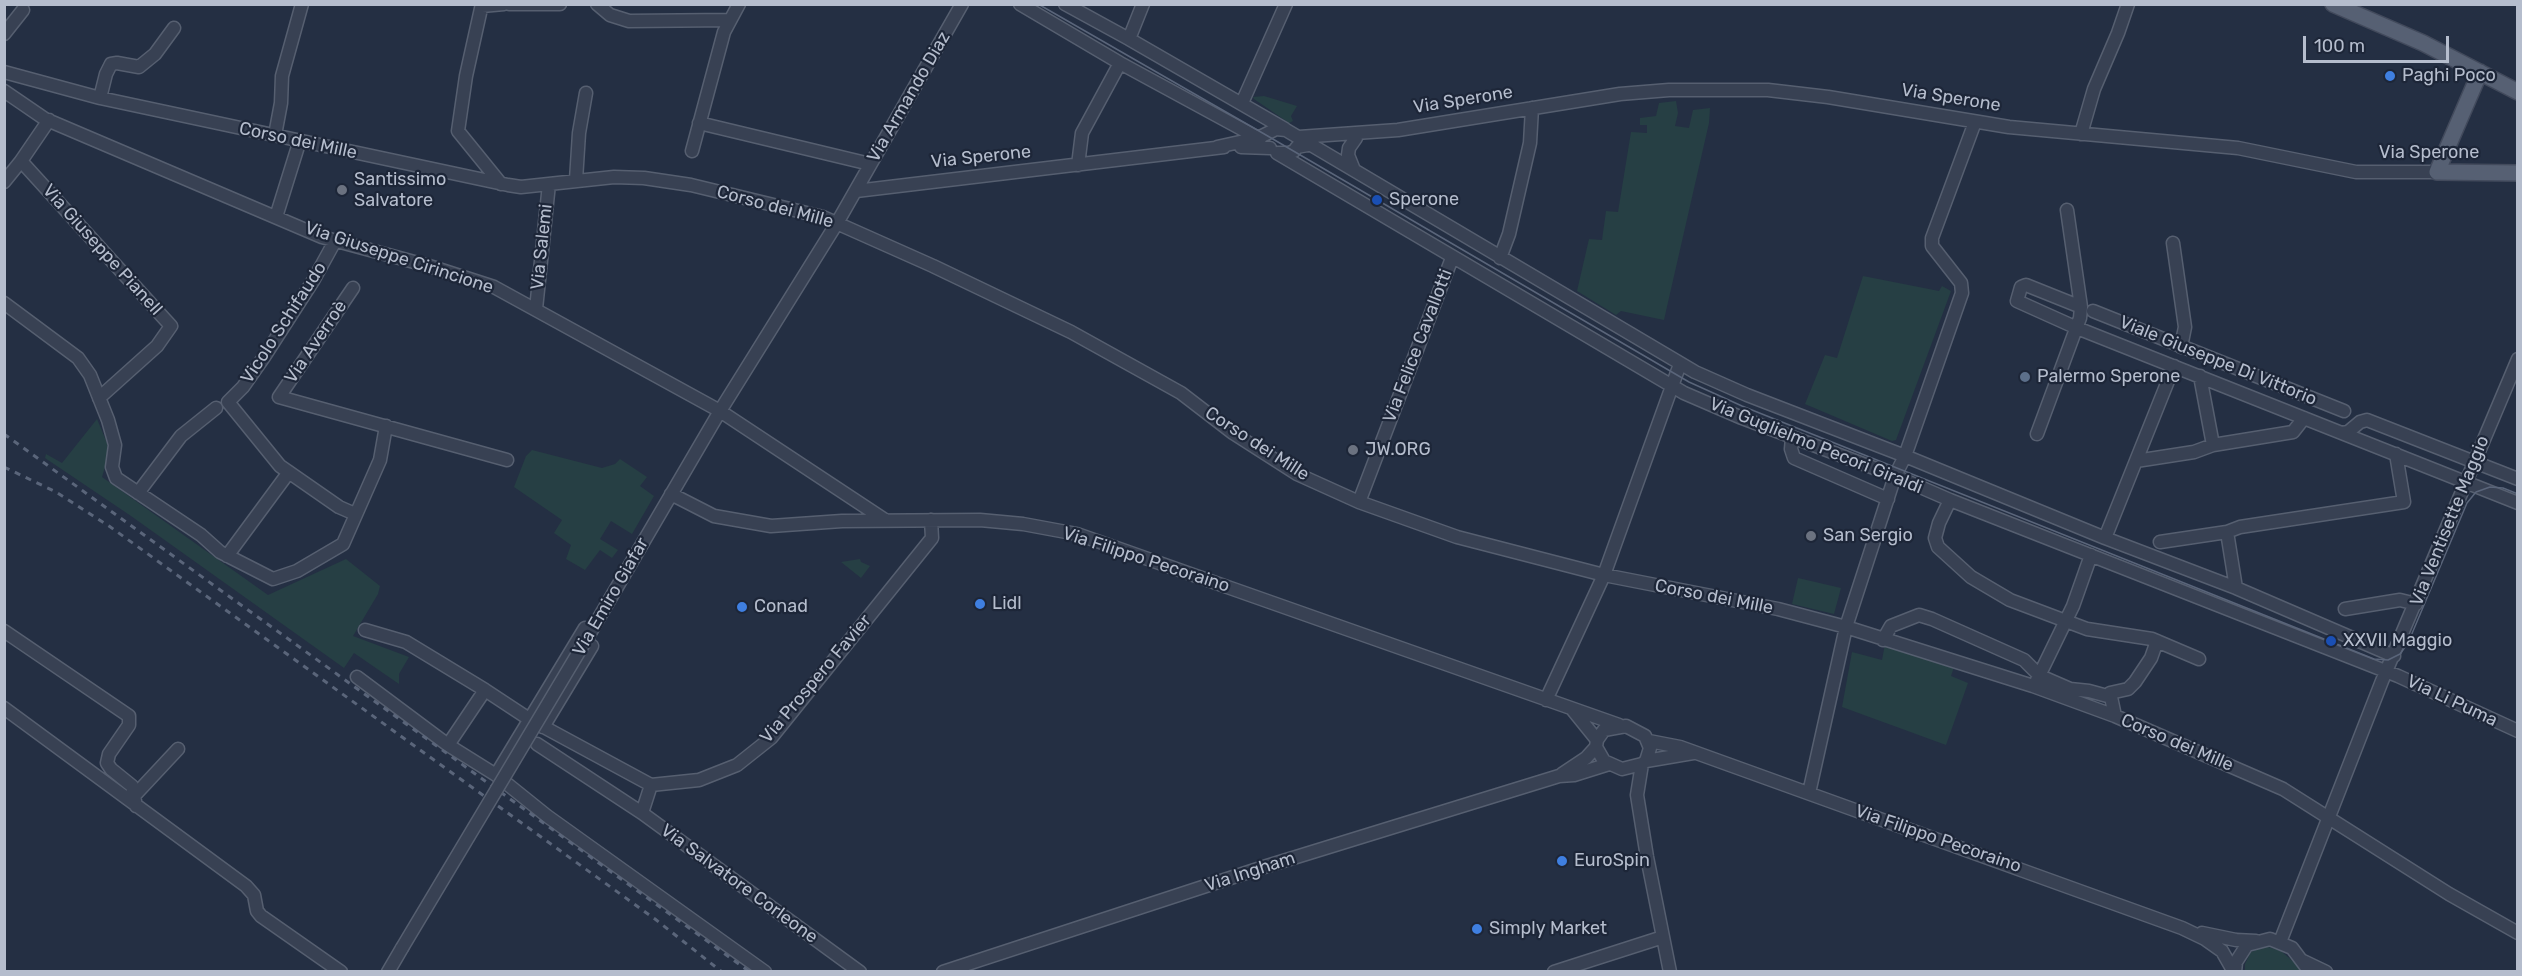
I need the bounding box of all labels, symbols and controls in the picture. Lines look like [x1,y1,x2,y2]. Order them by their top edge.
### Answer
scale bar [2306,24,2452,62]
street label: Via Armando Diaz [863,28,955,166]
text: 100 m [2314,35,2365,57]
place label: Paghi Poco [2402,65,2496,87]
marker: Paghi Poco [2383,69,2397,83]
street label: Via Sperone [1900,79,2002,117]
street label: Via Sperone [1412,81,1514,119]
street label: Corso dei Mille [237,118,359,164]
street label: Via Sperone [930,141,1032,173]
street label: Via Sperone [2379,142,2479,164]
place label: Santissimo Salvatore [354,169,446,212]
street label: Via Giuseppe Pianell [38,180,166,320]
street label: Corso dei Mille [714,181,836,233]
marker: Santissimo Salvatore [335,183,349,197]
place label: Sperone [1389,189,1459,211]
marker: Sperone [1370,193,1384,207]
street label: Via Salemi [527,203,557,291]
street label: Via Giuseppe Cirincione [302,217,496,299]
street label: Vicolo Schifaudo [237,258,331,388]
street label: Via Felice Cavallotti [1379,266,1457,426]
street label: Via Averroè [280,296,352,388]
street label: Viale Giuseppe Di Vittorio [2116,312,2320,410]
place label: Palermo Sperone [2037,366,2180,388]
marker: Palermo Sperone [2018,370,2032,384]
street label: Via Guglielmo Pecori Giraldi [1706,393,1926,499]
street label: Corso dei Mille [1201,402,1313,486]
street label: Via Ventisette Maggio [2406,433,2494,609]
place label: JW.ORG [1365,439,1431,461]
marker: JW.ORG [1346,443,1360,457]
street label: Via Filippo Pecoraino [1060,523,1232,597]
place label: San Sergio [1823,525,1913,547]
marker: San Sergio [1804,529,1818,543]
street label: Via Emiro Giafar [568,534,654,660]
street label: Corso dei Mille [1653,575,1775,619]
place label: Lidl [992,593,1022,615]
place label: Conad [754,596,808,618]
marker: Lidl [973,597,987,611]
marker: Conad [735,600,749,614]
street label: Via Prospero Favier [756,610,876,748]
place label: XXVII Maggio [2343,630,2452,652]
marker: XXVII Maggio [2324,634,2338,648]
street label: Via Li Puma [2403,671,2501,731]
street label: Corso dei Mille [2117,710,2237,776]
street label: Via Filippo Pecoraino [1852,800,2024,878]
street label: Via Salvatore Corleone [656,820,822,948]
street label: Via Ingham [1202,847,1298,897]
place label: EuroSpin [1574,850,1650,872]
marker: EuroSpin [1555,854,1569,868]
place label: Simply Market [1489,918,1607,940]
marker: Simply Market [1470,922,1484,936]

